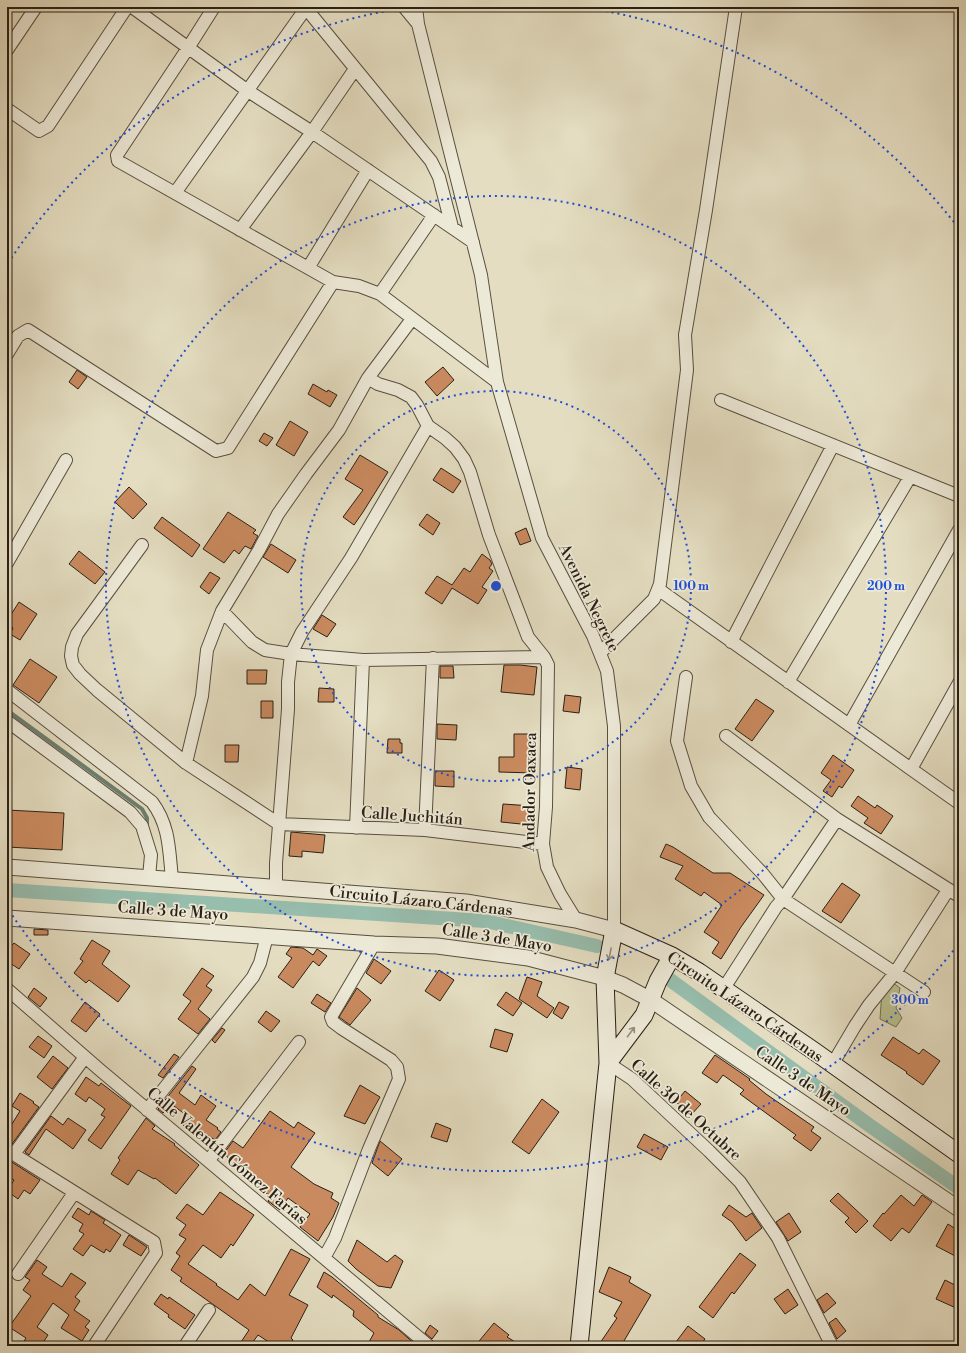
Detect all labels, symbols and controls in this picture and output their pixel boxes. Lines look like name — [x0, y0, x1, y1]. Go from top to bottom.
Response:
street label: Avenida Negrete — [554, 540, 624, 656]
centre of rings — [489, 579, 503, 593]
text: 100 m — [673, 579, 709, 594]
text: 200 m — [867, 579, 905, 594]
street label: Andador Oaxaca — [519, 731, 541, 853]
street label: Calle Juchitán — [360, 802, 464, 830]
street label: Circuito Lázaro Cárdenas — [328, 881, 514, 921]
street label: Calle 3 de Mayo — [117, 897, 229, 925]
street label: Calle 3 de Mayo — [441, 919, 553, 957]
one-way arrow — [605, 947, 613, 960]
street label: Circuito Lázaro Cárdenas — [663, 947, 827, 1067]
text: 300 m — [891, 993, 929, 1008]
one-way arrow — [627, 1026, 636, 1037]
street label: Calle 3 de Mayo — [751, 1042, 855, 1120]
street label: Calle 30 de Octubre — [626, 1055, 746, 1165]
street label: Calle Valentín Gómez Farías — [143, 1083, 311, 1229]

